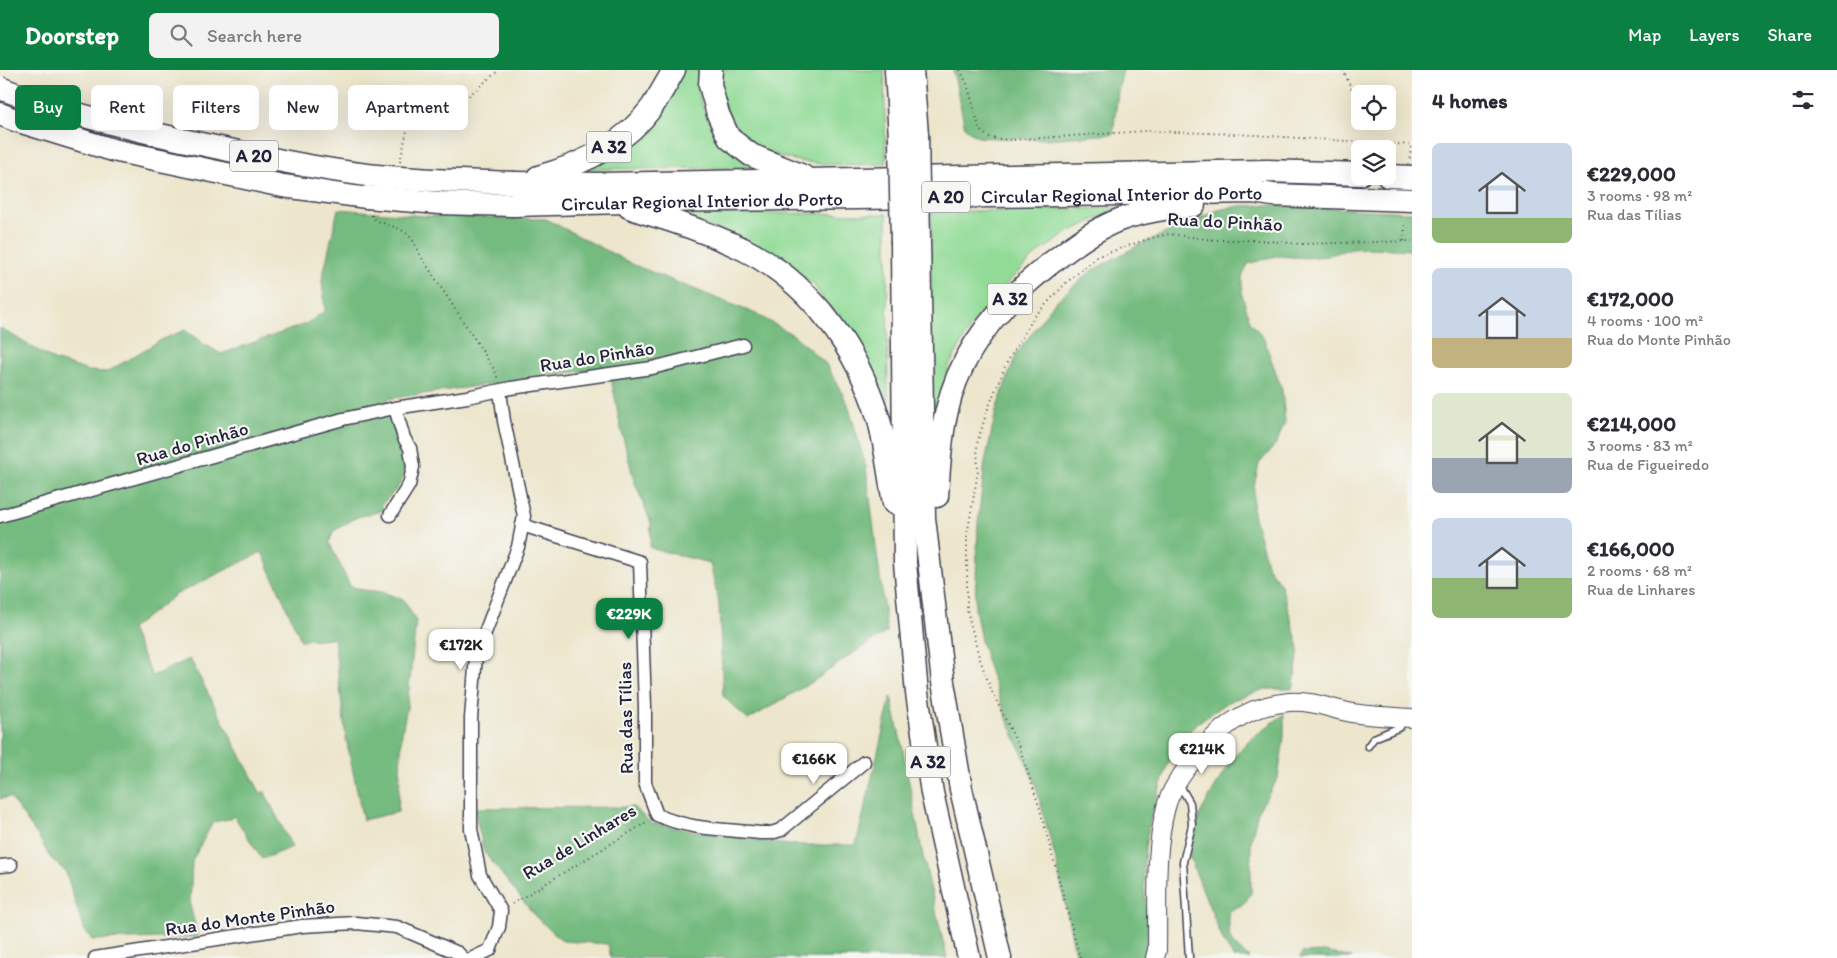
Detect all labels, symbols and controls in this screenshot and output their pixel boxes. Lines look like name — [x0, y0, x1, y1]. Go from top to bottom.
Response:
search box — [149, 13, 499, 58]
text: Doorstep — [25, 21, 119, 50]
icon: search — [167, 21, 195, 49]
text: Search here — [207, 24, 302, 47]
text: Map — [1628, 24, 1661, 46]
text: Layers — [1689, 24, 1739, 46]
text: Share — [1767, 24, 1812, 46]
chip: Buy — [15, 85, 81, 130]
chip: Rent — [91, 85, 163, 130]
chip: Filters — [173, 85, 259, 130]
chip: New — [269, 85, 338, 130]
chip: Apartment — [348, 85, 468, 130]
map controls — [1351, 85, 1396, 185]
button: locate — [1351, 85, 1396, 130]
icon: filters — [1789, 86, 1817, 114]
text: 4 homes — [1432, 88, 1508, 113]
road number: A 32 — [586, 132, 632, 162]
road number: A 20 — [230, 140, 278, 172]
button: layers — [1351, 140, 1396, 185]
text: €229,000 — [1587, 161, 1676, 186]
icon: home — [1472, 163, 1532, 223]
road number: A 20 — [922, 181, 970, 212]
street label: Circular Regional Interior do Porto — [981, 181, 1264, 208]
text: 3 rooms · 98 m² — [1587, 186, 1692, 205]
street label: Circular Regional Interior do Porto — [561, 187, 843, 216]
text: Rua das Tílias — [1587, 205, 1682, 224]
street label: Rua do Pinhão — [1167, 207, 1283, 236]
road number: A 32 — [988, 283, 1032, 314]
text: €172,000 — [1587, 286, 1674, 311]
icon: home — [1472, 288, 1532, 348]
text: 4 rooms · 100 m² — [1587, 311, 1703, 330]
text: Rua do Monte Pinhão — [1587, 330, 1731, 349]
street label: Rua do Pinhão — [538, 336, 656, 377]
text: €214,000 — [1587, 411, 1676, 436]
icon: home — [1472, 413, 1532, 473]
street label: Rua do Pinhão — [133, 417, 251, 470]
text: 3 rooms · 83 m² — [1587, 436, 1693, 455]
text: Rua de Figueiredo — [1587, 455, 1709, 474]
text: €166,000 — [1587, 536, 1675, 561]
icon: home — [1472, 538, 1532, 598]
text: 2 rooms · 68 m² — [1587, 561, 1692, 580]
text: Rua de Linhares — [1587, 580, 1695, 599]
pin: €229K — [594, 598, 664, 640]
text: €229K — [607, 604, 651, 623]
pin: €172K — [426, 628, 496, 671]
text: €172K — [439, 635, 483, 654]
street label: Rua das Tílias — [613, 662, 638, 774]
pin: €214K — [1167, 732, 1237, 775]
text: €214K — [1180, 739, 1224, 758]
pin: €166K — [779, 742, 849, 785]
road number: A 32 — [906, 746, 950, 778]
text: €166K — [792, 749, 836, 768]
street label: Rua de Linhares — [518, 798, 640, 884]
street label: Rua do Monte Pinhão — [164, 894, 336, 941]

